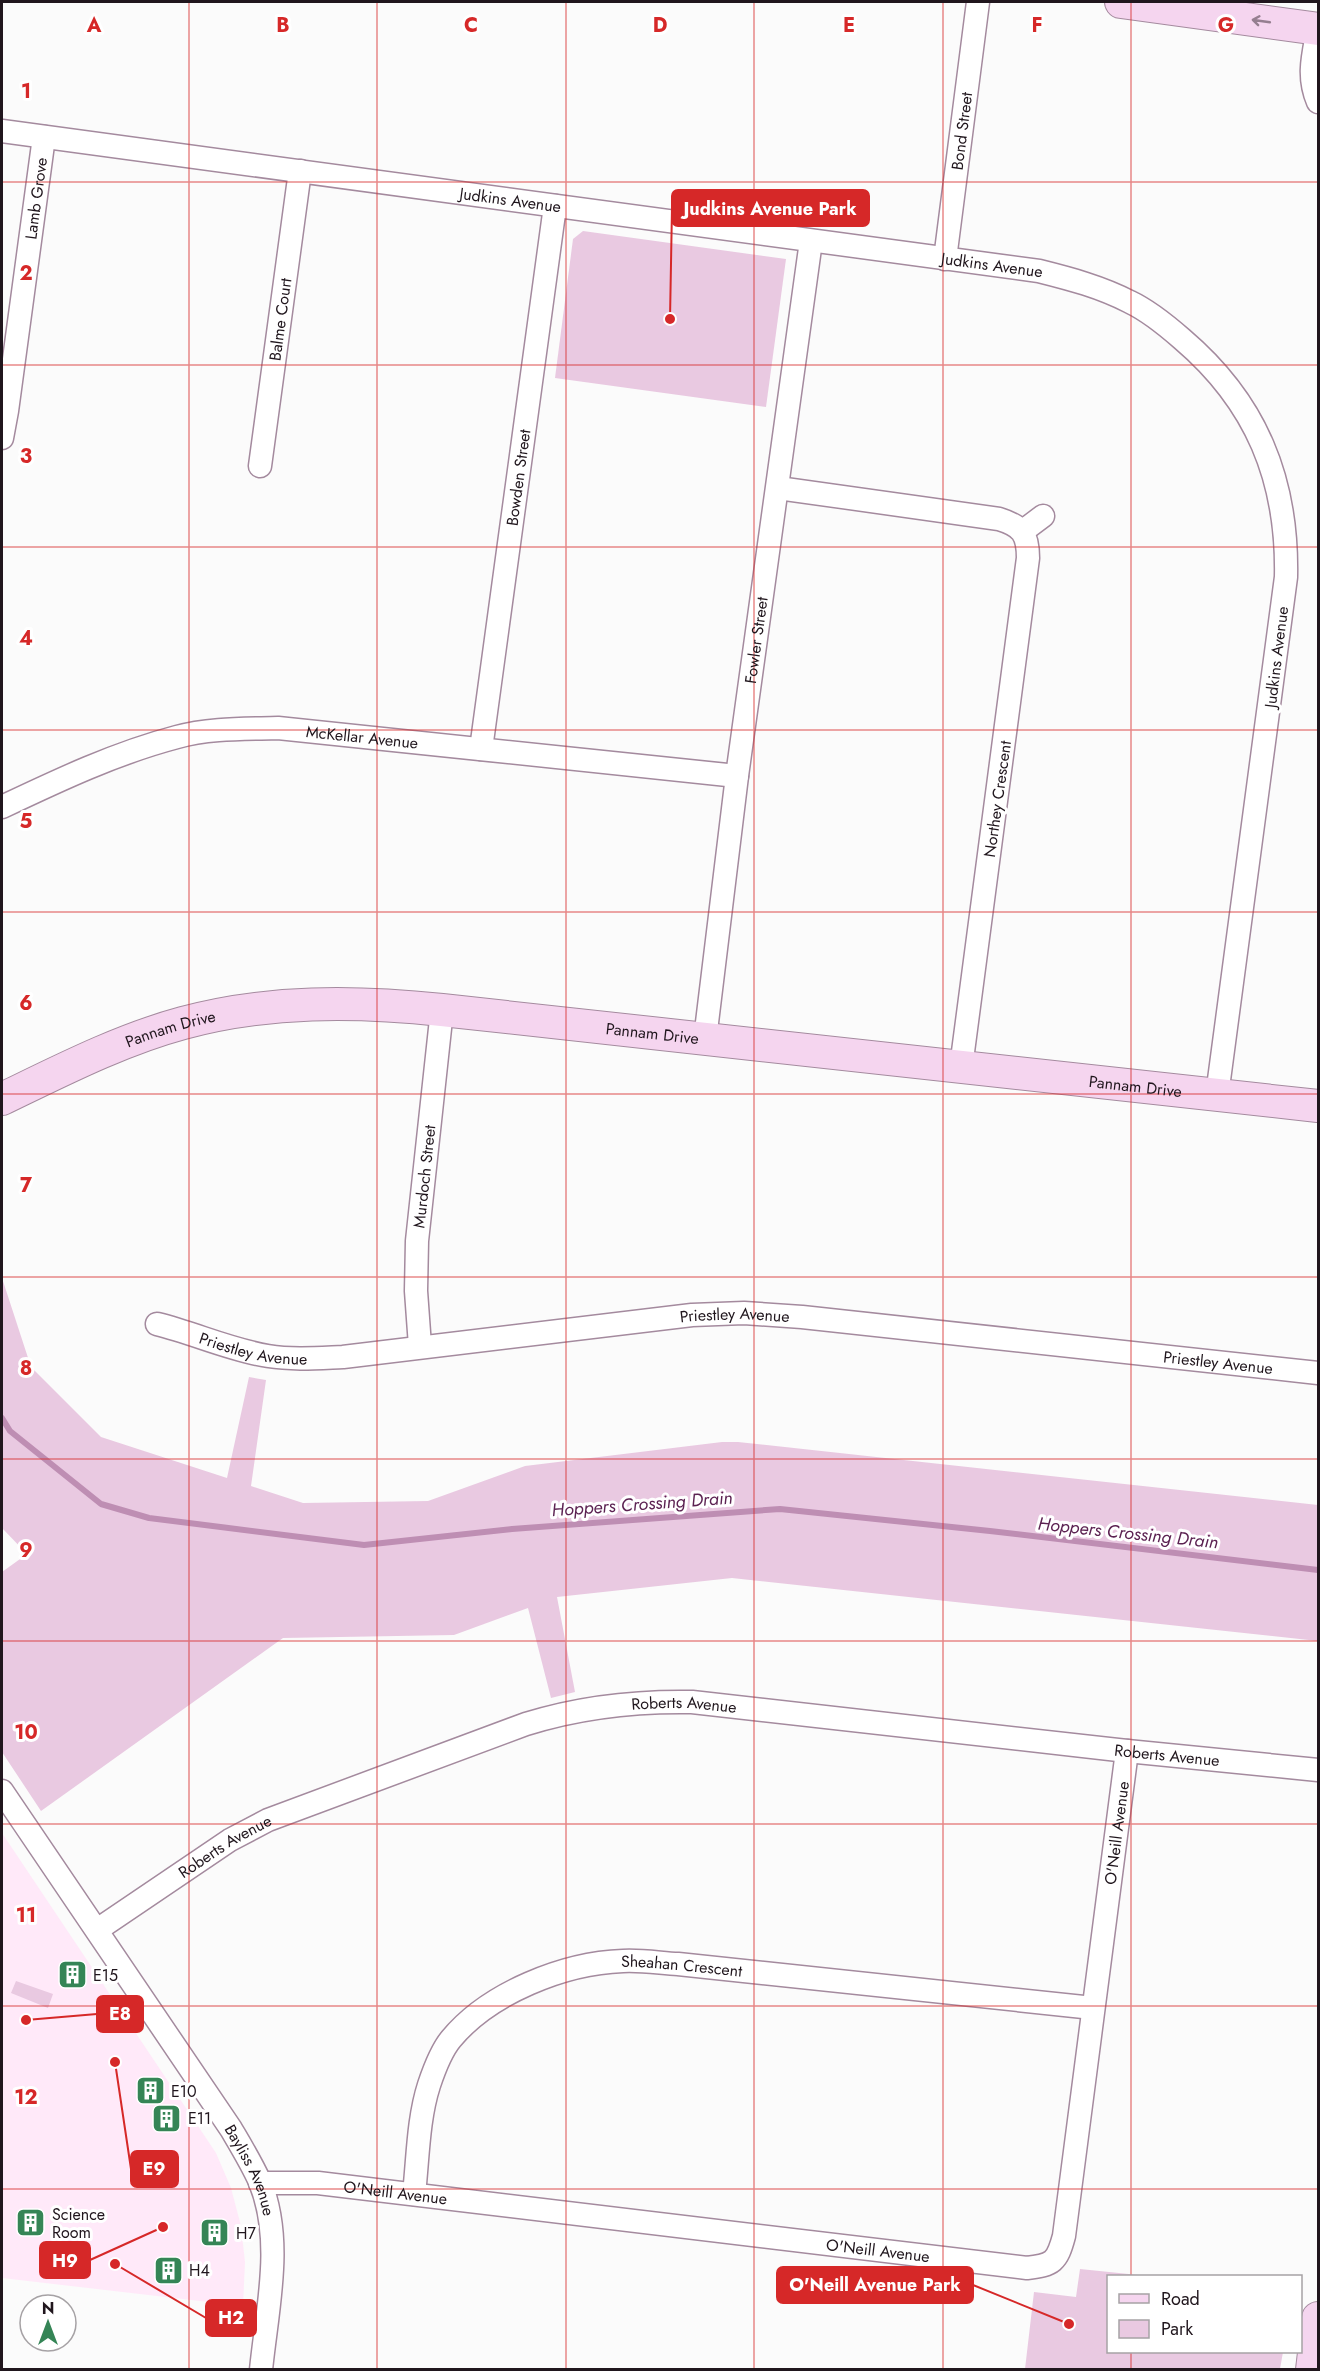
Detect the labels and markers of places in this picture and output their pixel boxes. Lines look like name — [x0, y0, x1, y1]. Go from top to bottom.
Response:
callout: Judkins Avenue Park — [672, 190, 869, 226]
building icon: E15 — [56, 1959, 88, 1991]
place label: E15 — [93, 1964, 118, 1987]
callout: E8 — [97, 1996, 143, 2032]
building icon: E10 — [134, 2075, 166, 2107]
place label: E10 — [171, 2080, 197, 2103]
building icon: E11 — [151, 2102, 183, 2134]
place label: E11 — [188, 2107, 211, 2130]
callout: E9 — [131, 2151, 178, 2187]
place label: Science Room — [52, 2203, 105, 2244]
building icon: Science Room — [15, 2207, 47, 2239]
building icon: H7 — [199, 2217, 231, 2249]
place label: H7 — [236, 2222, 256, 2245]
callout: H9 — [40, 2242, 90, 2278]
building icon: H4 — [152, 2254, 184, 2286]
place label: H4 — [189, 2259, 210, 2282]
callout: O'Neill Avenue Park — [777, 2267, 973, 2303]
callout: H2 — [206, 2300, 256, 2336]

